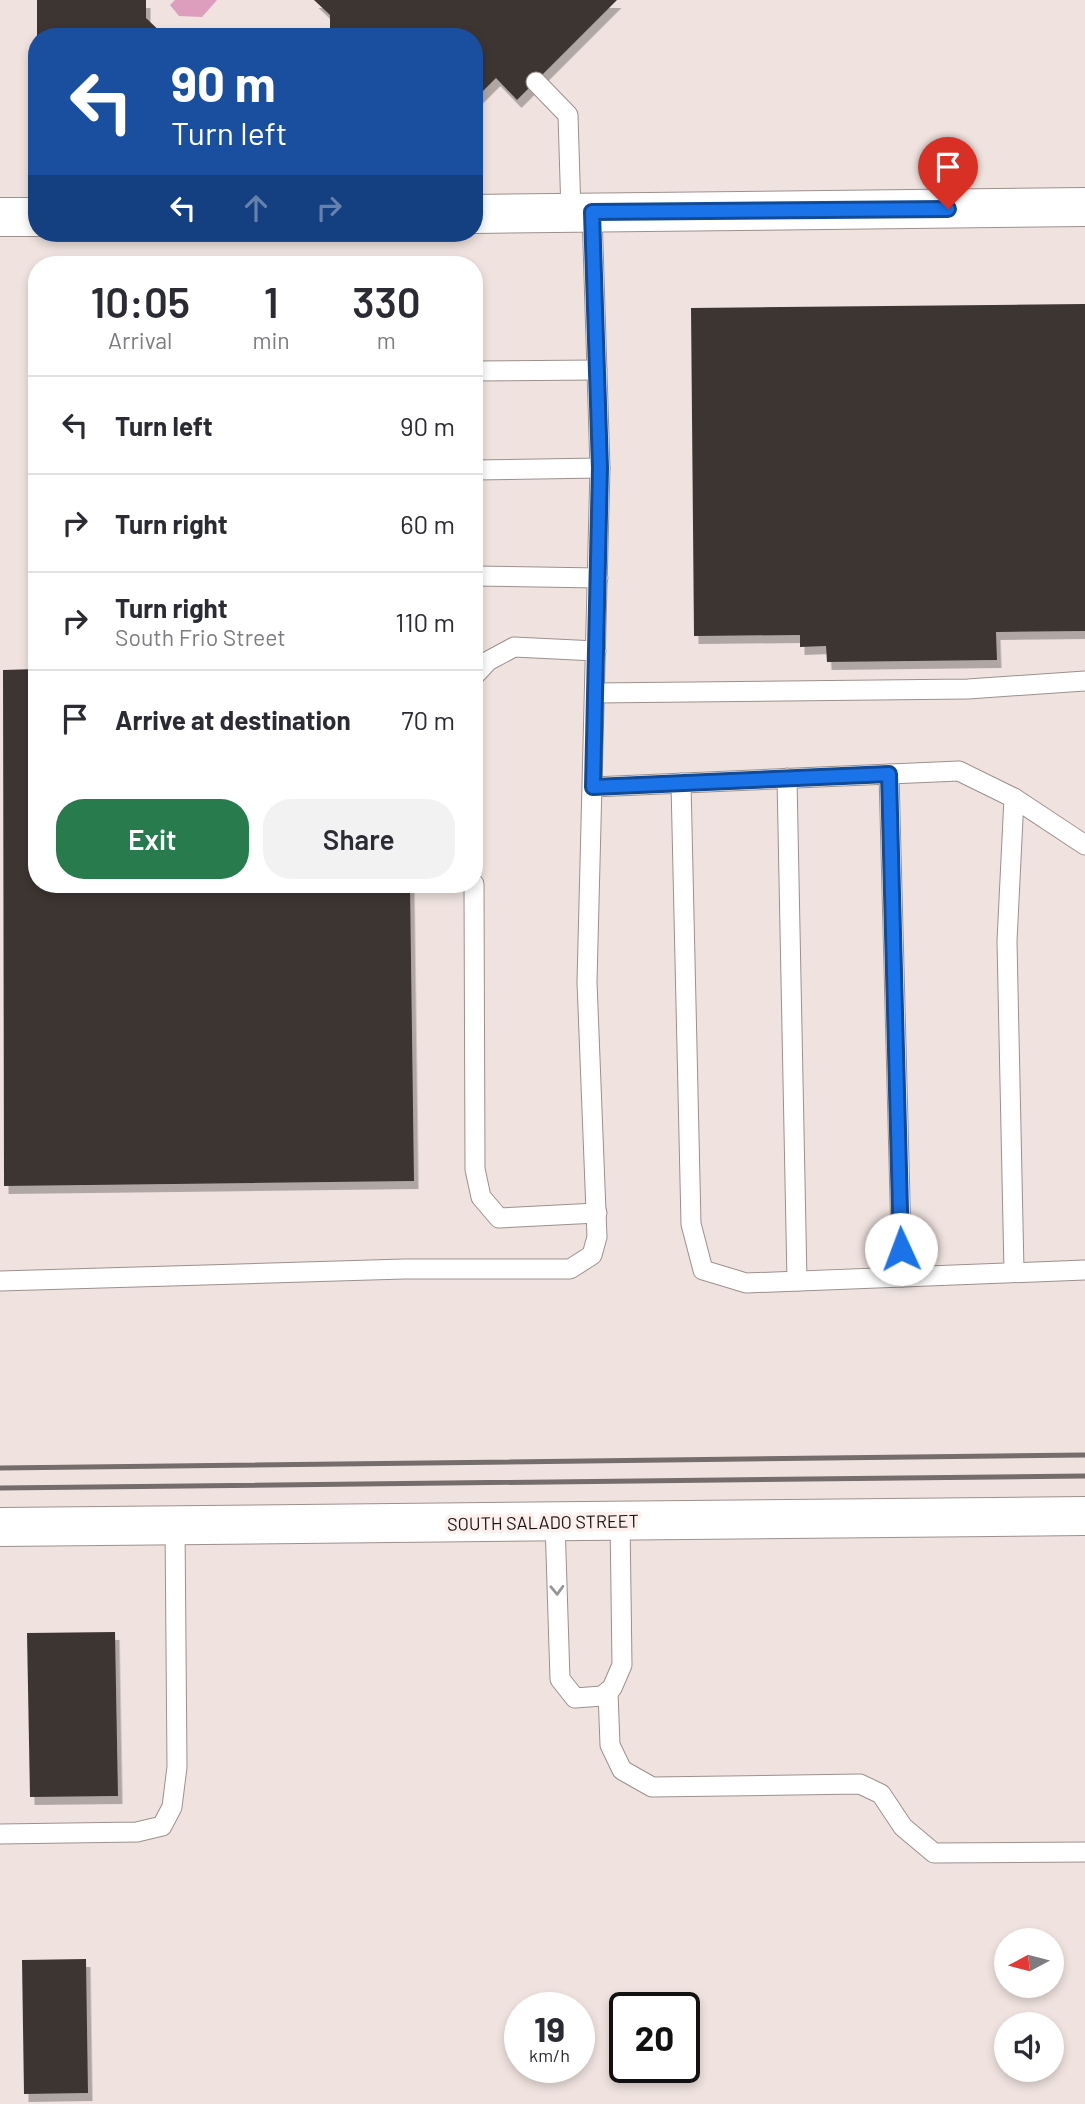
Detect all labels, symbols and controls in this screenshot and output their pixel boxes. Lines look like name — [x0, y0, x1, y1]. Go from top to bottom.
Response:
text: 90 m — [171, 53, 276, 112]
icon: left — [56, 56, 147, 147]
text: Turn left — [171, 113, 288, 151]
pin — [918, 137, 978, 209]
icon: arrive — [929, 148, 967, 186]
icon: left — [164, 189, 202, 227]
icon: ahead — [237, 189, 275, 227]
icon: right — [310, 189, 348, 227]
text: 10:05 — [90, 276, 190, 326]
text: 1 — [264, 276, 279, 326]
text: 330 — [352, 276, 421, 326]
text: Arrival — [108, 326, 172, 354]
text: min — [252, 326, 290, 354]
text: m — [377, 326, 396, 354]
icon: left — [56, 406, 94, 444]
text: Turn left — [115, 410, 213, 441]
text: 90 m — [400, 410, 455, 441]
icon: right — [56, 504, 94, 542]
text: Turn right — [115, 508, 228, 539]
text: 60 m — [400, 508, 455, 539]
text: Turn right — [115, 592, 228, 623]
icon: right — [56, 602, 94, 640]
text: 110 m — [395, 606, 455, 637]
text: South Frio Street — [115, 623, 286, 651]
icon: arrive — [56, 700, 94, 738]
text: Arrive at destination — [115, 704, 351, 735]
text: 70 m — [401, 704, 455, 735]
button: Exit — [56, 799, 249, 879]
button: Share — [263, 799, 455, 879]
position arrow — [864, 1212, 938, 1286]
street label: SOUTH SALADO STREET — [447, 1509, 639, 1535]
one-way arrow — [550, 1585, 565, 1596]
north arrow — [994, 1928, 1064, 1998]
map controls — [994, 1928, 1064, 2082]
speed limit sign: 20 — [609, 1992, 700, 2083]
text: 19 — [534, 2007, 565, 2049]
button: sound — [994, 2012, 1064, 2082]
text: km/h — [529, 2044, 570, 2066]

